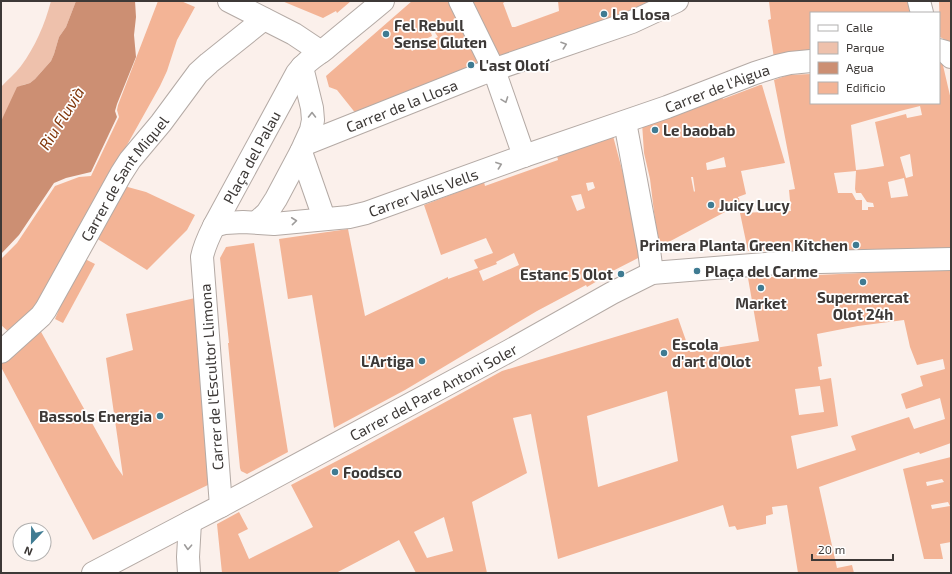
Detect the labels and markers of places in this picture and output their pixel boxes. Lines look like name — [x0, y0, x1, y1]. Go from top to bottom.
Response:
place label: La Llosa — [612, 5, 670, 23]
marker: La Llosa — [599, 9, 609, 19]
place label: Fel Rebull Sense Gluten — [394, 16, 487, 51]
marker: Fel Rebull Sense Gluten — [381, 29, 391, 39]
place label: L'ast Olotí — [479, 56, 550, 74]
marker: L'ast Olotí — [466, 60, 476, 70]
place label: Le baobab — [663, 121, 735, 139]
marker: Le baobab — [650, 125, 660, 135]
place label: Juicy Lucy — [719, 196, 790, 215]
marker: Juicy Lucy — [706, 200, 716, 210]
place label: Primera Planta Green Kitchen — [640, 236, 848, 254]
marker: Primera Planta Green Kitchen — [851, 240, 861, 250]
place label: Plaça del Carme — [705, 262, 818, 282]
place label: Estanc 5 Olot — [520, 265, 613, 283]
marker: Plaça del Carme — [692, 266, 702, 276]
marker: Estanc 5 Olot — [616, 269, 626, 279]
marker: Supermercat Olot 24h — [858, 277, 868, 287]
marker: Market — [756, 283, 766, 293]
place label: Supermercat Olot 24h — [817, 288, 909, 323]
place label: Market — [735, 294, 787, 312]
place label: Escola d'art d'Olot — [672, 335, 751, 370]
marker: Escola d'art d'Olot — [659, 348, 669, 358]
place label: L'Artiga — [361, 352, 414, 370]
marker: L'Artiga — [417, 356, 427, 366]
place label: Bassols Energia — [39, 407, 152, 425]
marker: Bassols Energia — [155, 411, 165, 421]
place label: Foodsco — [343, 463, 402, 481]
marker: Foodsco — [330, 467, 340, 477]

